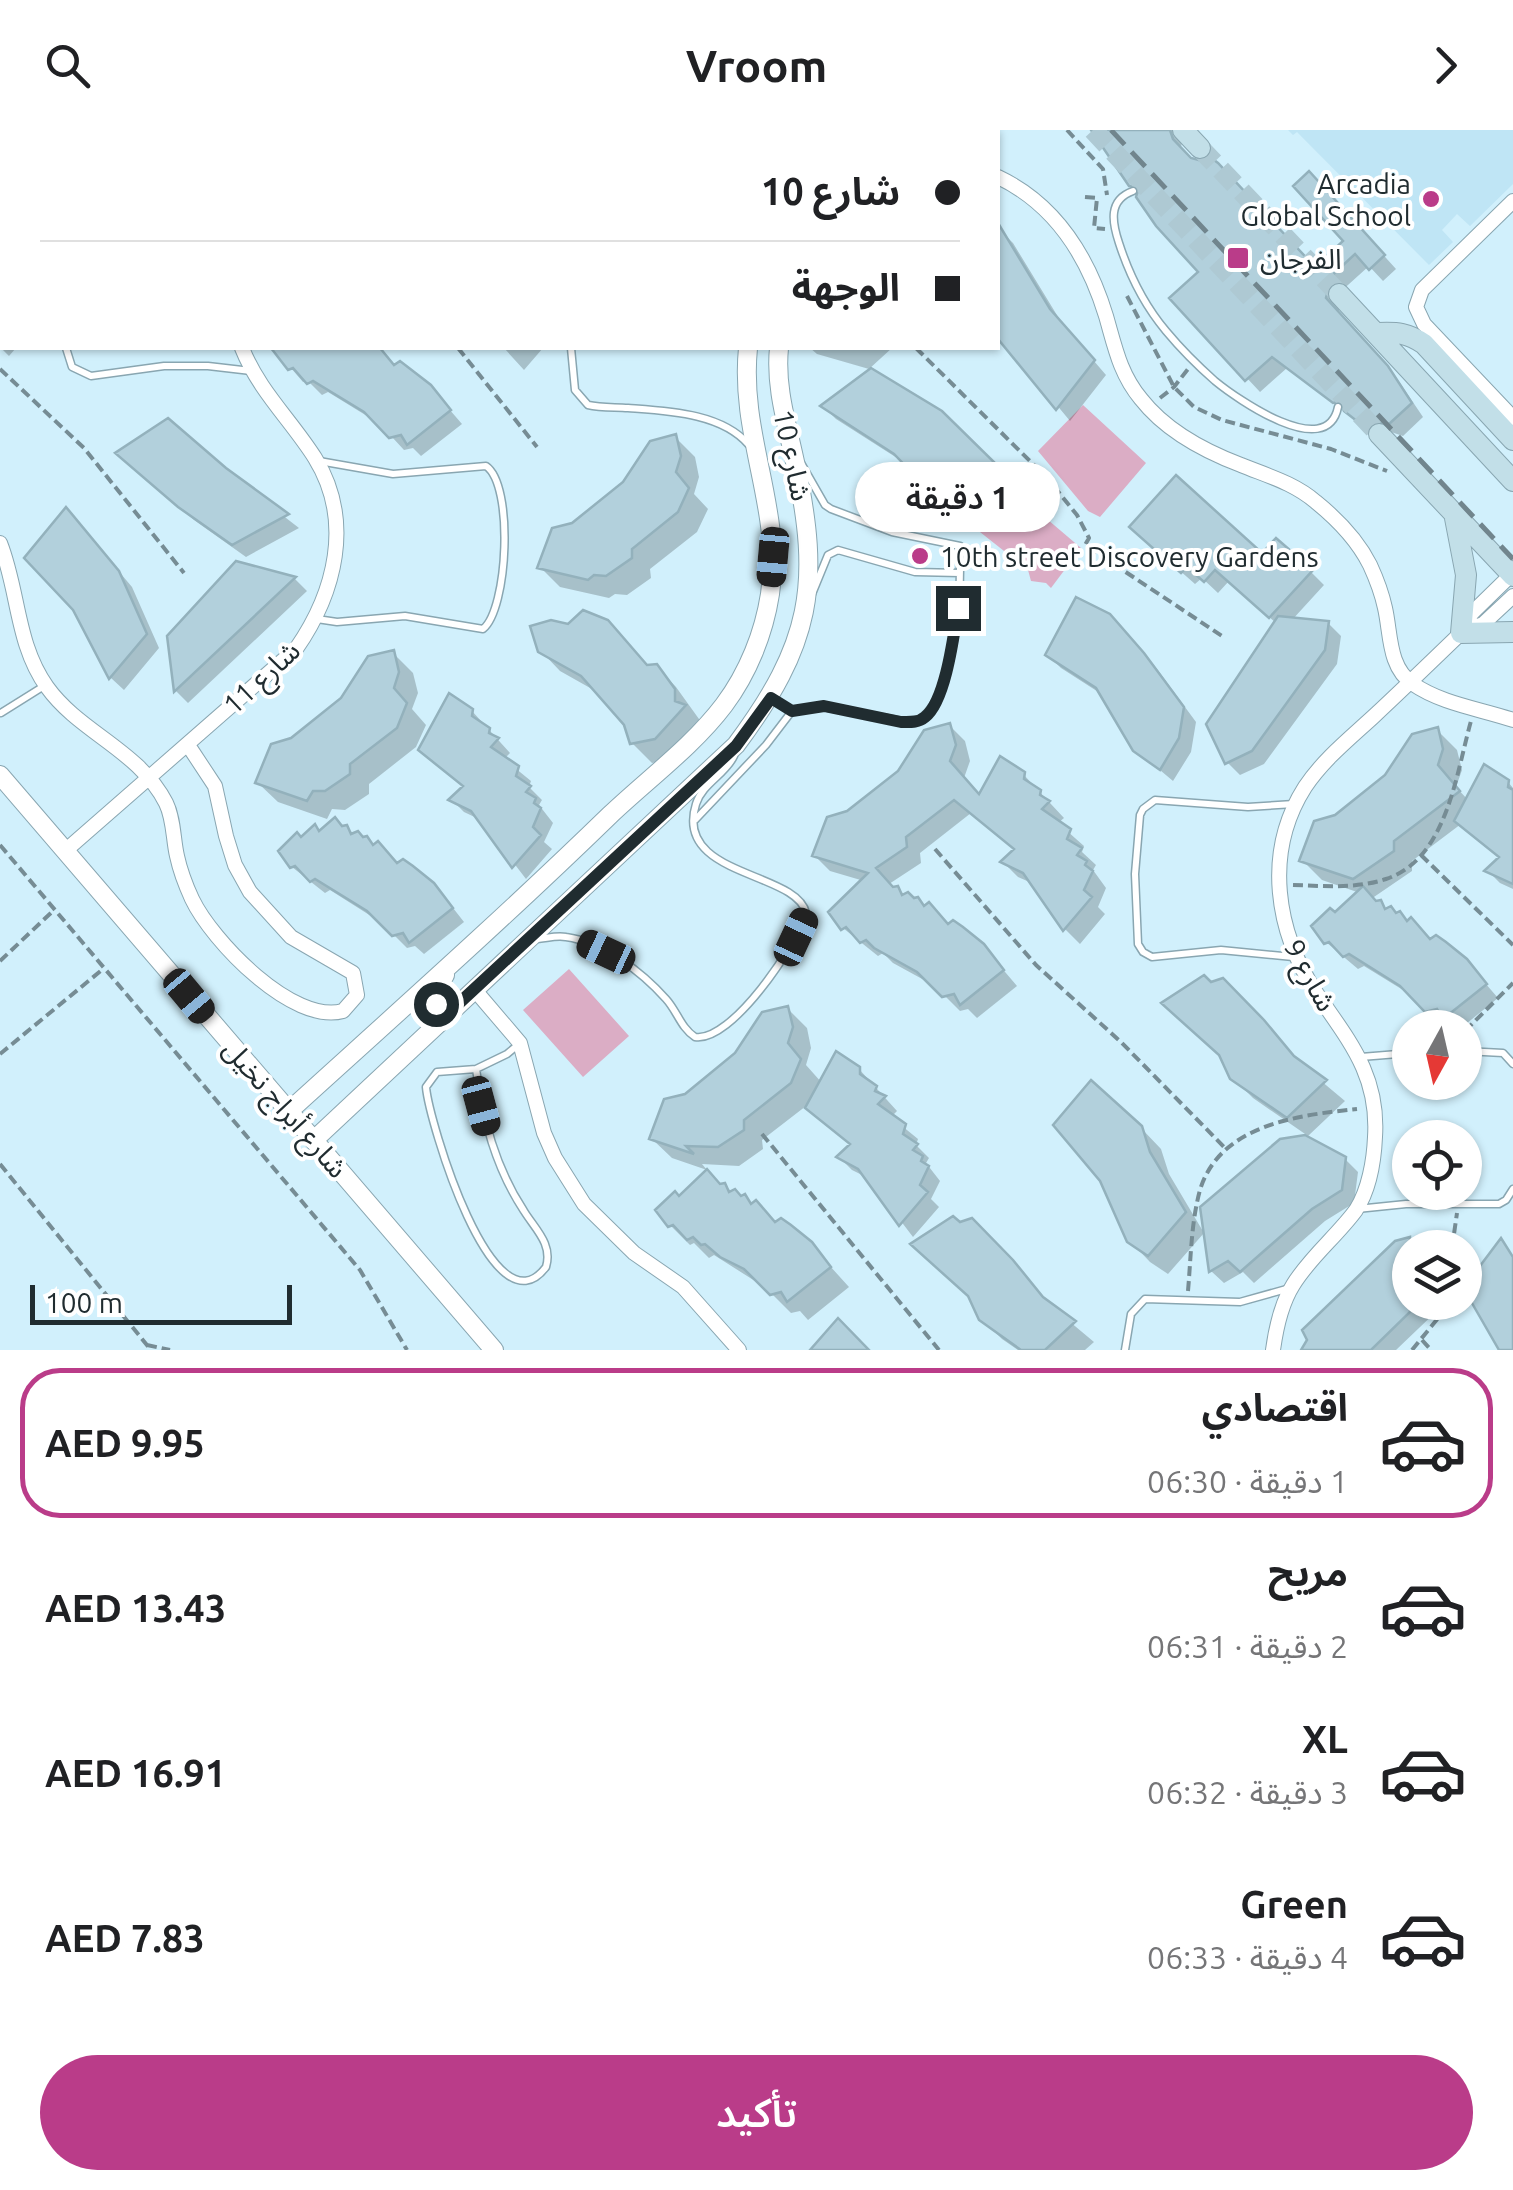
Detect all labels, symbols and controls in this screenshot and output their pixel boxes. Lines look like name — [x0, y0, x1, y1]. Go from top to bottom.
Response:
icon: search — [40, 38, 95, 93]
icon: forward — [1418, 38, 1473, 93]
text: Vroom — [686, 40, 827, 91]
place label: Arcadia Global School — [1240, 168, 1411, 231]
text: شارع 10 — [761, 170, 900, 212]
marker: Arcadia Global School — [1420, 188, 1442, 210]
place label: الفرجان — [1260, 243, 1342, 276]
marker: الفرجان — [1225, 245, 1251, 271]
text: الوجهة — [792, 266, 900, 308]
street label: شارع 10 — [762, 406, 818, 505]
callout: 1 دقيقة — [856, 463, 1060, 533]
text: 1 دقيقة — [906, 479, 1009, 515]
car — [755, 526, 791, 588]
place label: 10th street Discovery Gardens — [940, 541, 1319, 572]
marker: 10th street Discovery Gardens — [909, 545, 931, 567]
route end — [936, 586, 981, 631]
street label: شارع 11 — [217, 634, 310, 724]
car — [770, 903, 822, 971]
car — [572, 926, 640, 978]
street label: شارع 9 — [1274, 934, 1343, 1019]
car — [158, 963, 220, 1029]
route start — [414, 982, 459, 1027]
north arrow — [1392, 1010, 1482, 1100]
map controls — [1392, 1010, 1482, 1320]
street label: شارع أبراج نخيل — [213, 1032, 356, 1187]
car — [459, 1073, 503, 1139]
button: locate — [1392, 1120, 1482, 1210]
button: layers — [1392, 1230, 1482, 1320]
scale bar — [30, 1280, 292, 1324]
text: 100 m — [45, 1287, 123, 1318]
text: اقتصادي — [1202, 1386, 1348, 1428]
icon: car — [1378, 1398, 1468, 1488]
text: AED 9.95 — [45, 1422, 205, 1464]
text: 1 دقيقة · 06:30 — [1147, 1463, 1348, 1499]
text: مريح — [1268, 1551, 1348, 1593]
icon: car — [1378, 1563, 1468, 1653]
text: AED 13.43 — [45, 1587, 226, 1629]
text: 2 دقيقة · 06:31 — [1147, 1628, 1348, 1664]
text: XL — [1302, 1718, 1348, 1760]
icon: car — [1378, 1728, 1468, 1818]
text: AED 16.91 — [45, 1752, 226, 1794]
text: 3 دقيقة · 06:32 — [1147, 1774, 1348, 1810]
text: Green — [1240, 1883, 1348, 1925]
icon: car — [1378, 1893, 1468, 1983]
text: AED 7.83 — [45, 1917, 205, 1959]
text: 4 دقيقة · 06:33 — [1147, 1939, 1348, 1975]
button: تأكيد — [40, 2055, 1473, 2170]

